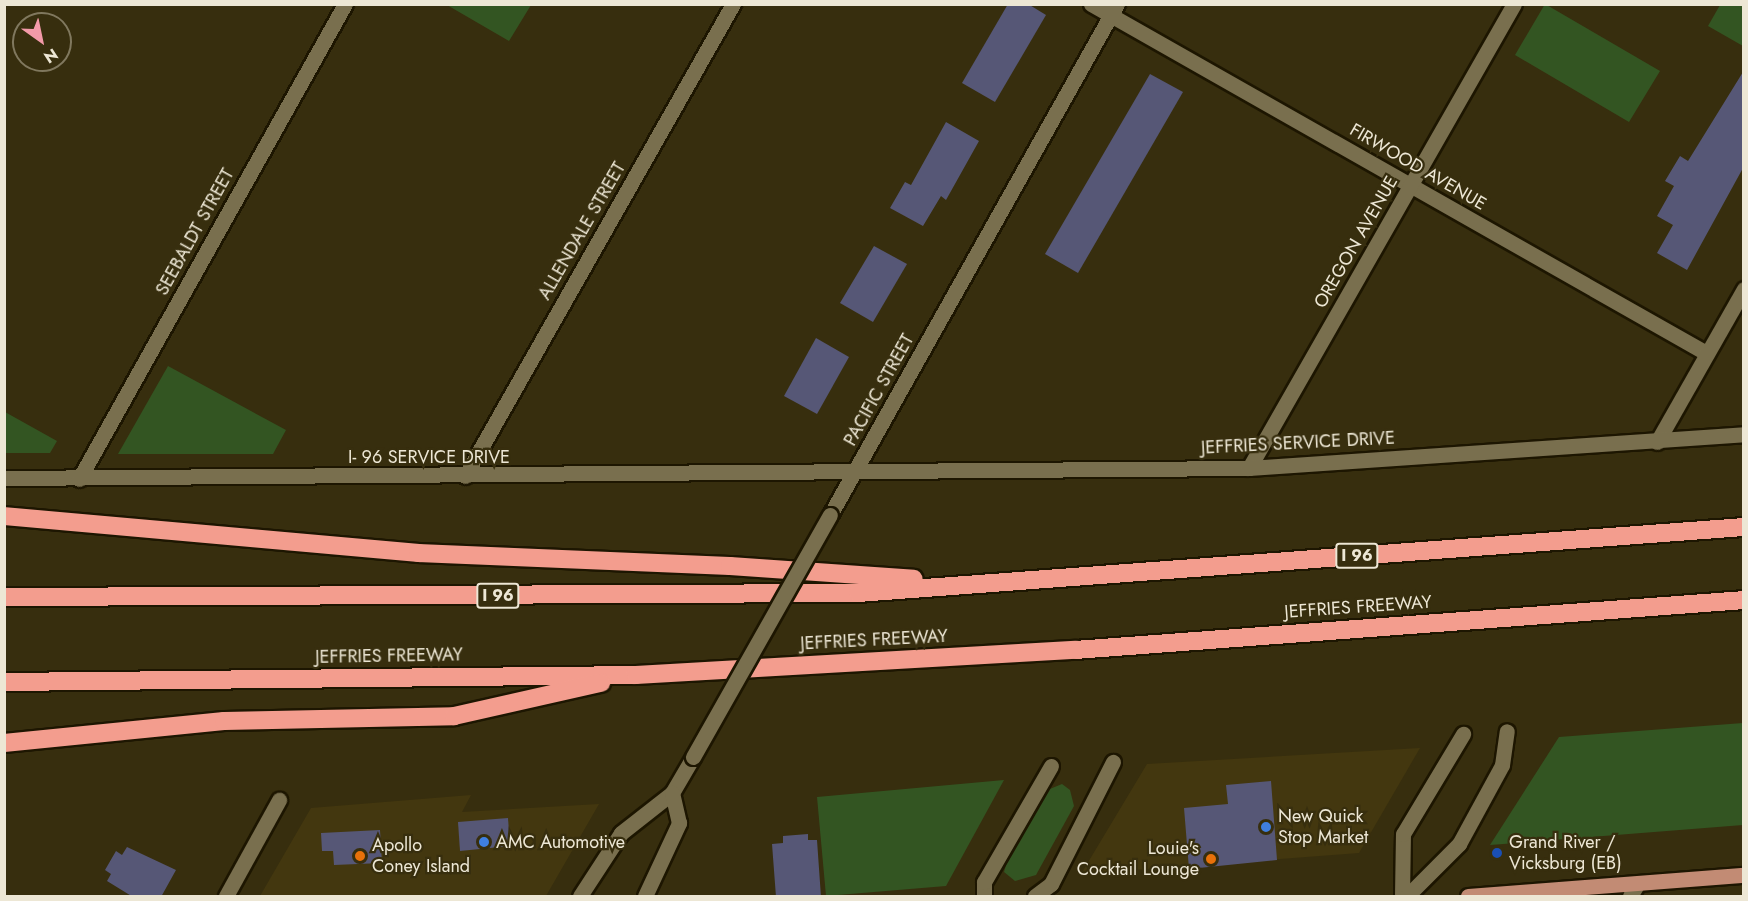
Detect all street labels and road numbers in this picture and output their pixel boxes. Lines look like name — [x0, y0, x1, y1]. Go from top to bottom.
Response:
street label: FIRWOOD AVENUE — [1346, 119, 1490, 215]
street label: ALLENDALE STREET — [534, 158, 630, 304]
street label: SEEBALDT STREET — [151, 165, 239, 299]
street label: OREGON AVENUE — [1309, 172, 1403, 312]
street label: PACIFIC STREET — [839, 330, 919, 450]
street label: JEFFRIES SERVICE DRIVE — [1200, 427, 1396, 459]
street label: I- 96 SERVICE DRIVE — [348, 446, 510, 468]
road number: I 96 — [1334, 543, 1380, 569]
road number: I 96 — [476, 583, 520, 609]
street label: JEFFRIES FREEWAY — [1284, 591, 1432, 623]
street label: JEFFRIES FREEWAY — [800, 625, 948, 655]
street label: JEFFRIES FREEWAY — [315, 644, 463, 668]

